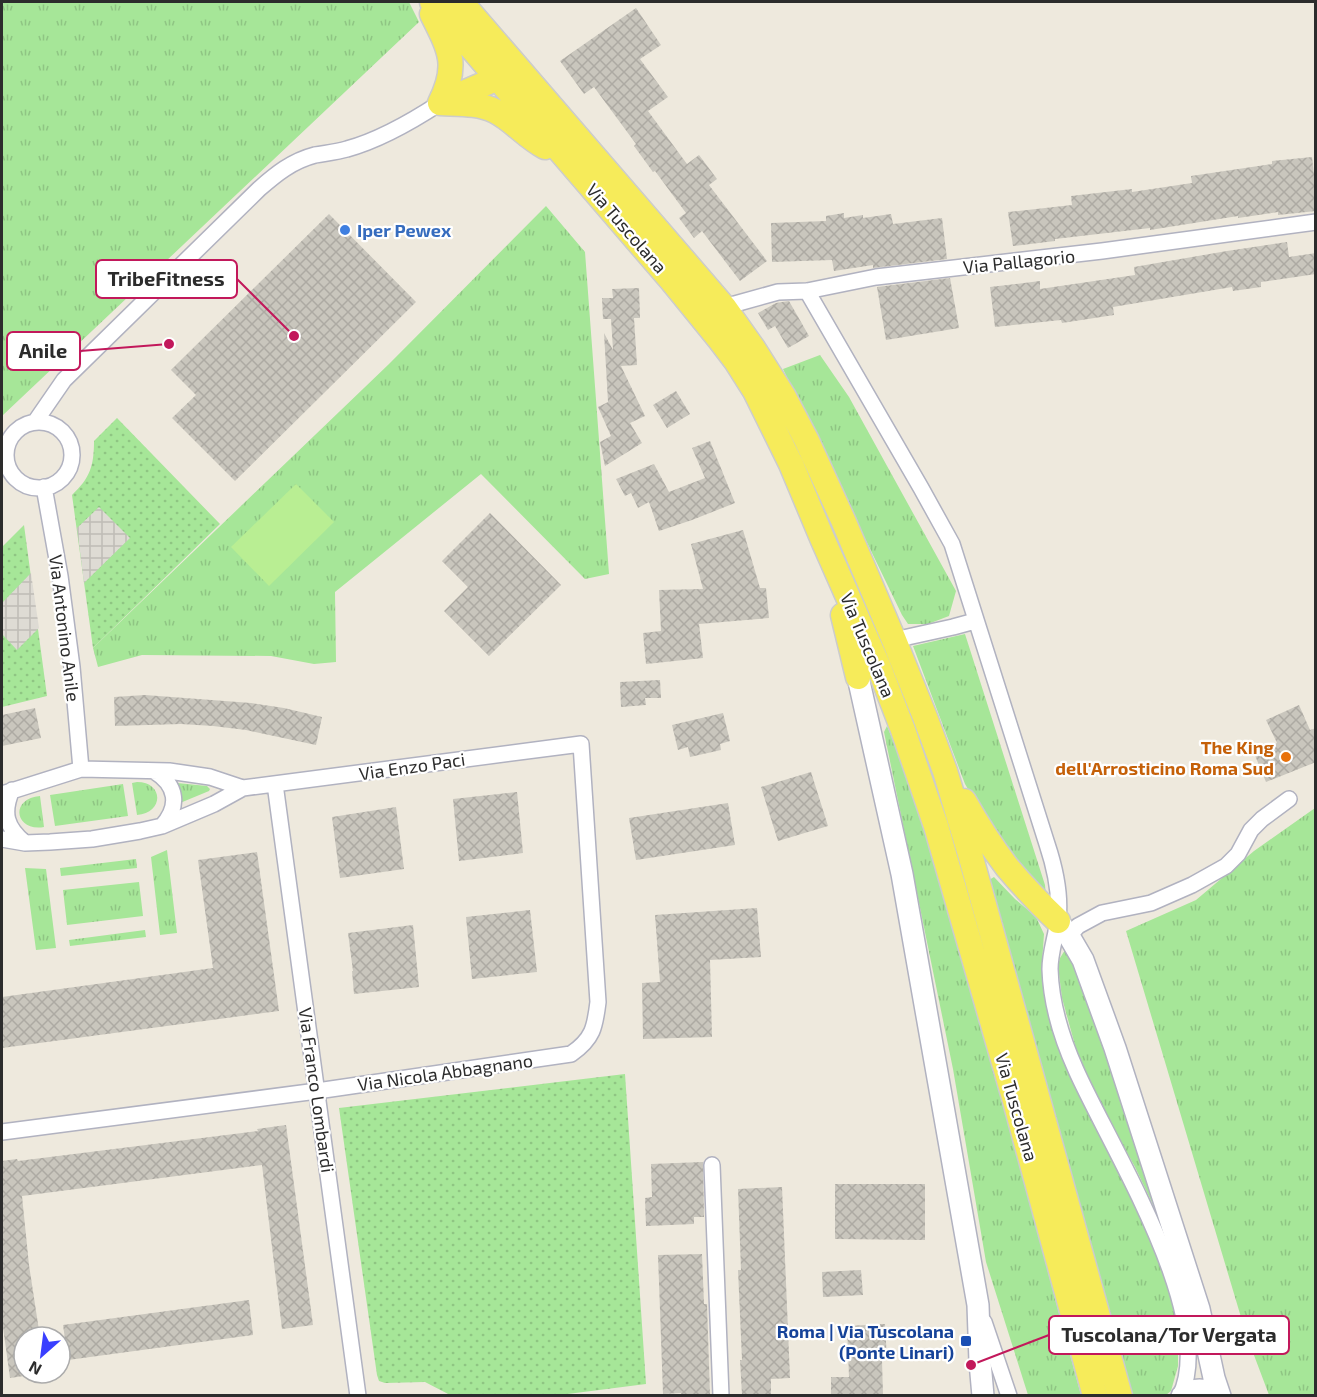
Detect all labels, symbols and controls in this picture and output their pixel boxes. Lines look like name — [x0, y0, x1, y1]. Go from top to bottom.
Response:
street label: Via Tuscolana — [582, 179, 672, 277]
place label: Iper Pewex — [357, 219, 452, 241]
marker: Iper Pewex — [338, 223, 352, 237]
street label: Via Pallagorio — [962, 244, 1076, 278]
callout: TribeFitness — [96, 260, 237, 298]
text: TribeFitness — [107, 266, 225, 290]
callout: Anile — [7, 332, 80, 370]
text: Anile — [19, 338, 67, 362]
street label: Via Antonino Anile — [45, 553, 85, 703]
street label: Via Tuscolana — [836, 589, 900, 701]
place label: The King dell'Arrosticino Roma Sud — [1055, 736, 1275, 779]
street label: Via Enzo Paci — [358, 748, 466, 784]
marker: The King dell'Arrosticino Roma Sud — [1279, 750, 1293, 764]
street label: Via Franco Lombardi — [295, 1006, 339, 1174]
street label: Via Nicola Abbagnano — [356, 1049, 534, 1095]
street label: Via Tuscolana — [991, 1050, 1043, 1164]
callout: Tuscolana/Tor Vergata — [1049, 1316, 1289, 1354]
place label: Roma | Via Tuscolana (Ponte Linari) — [777, 1320, 954, 1363]
text: Tuscolana/Tor Vergata — [1061, 1322, 1277, 1346]
north arrow — [12, 1325, 72, 1385]
marker: Roma | Via Tuscolana (Ponte Linari) — [959, 1334, 973, 1348]
text: N — [25, 1358, 44, 1380]

